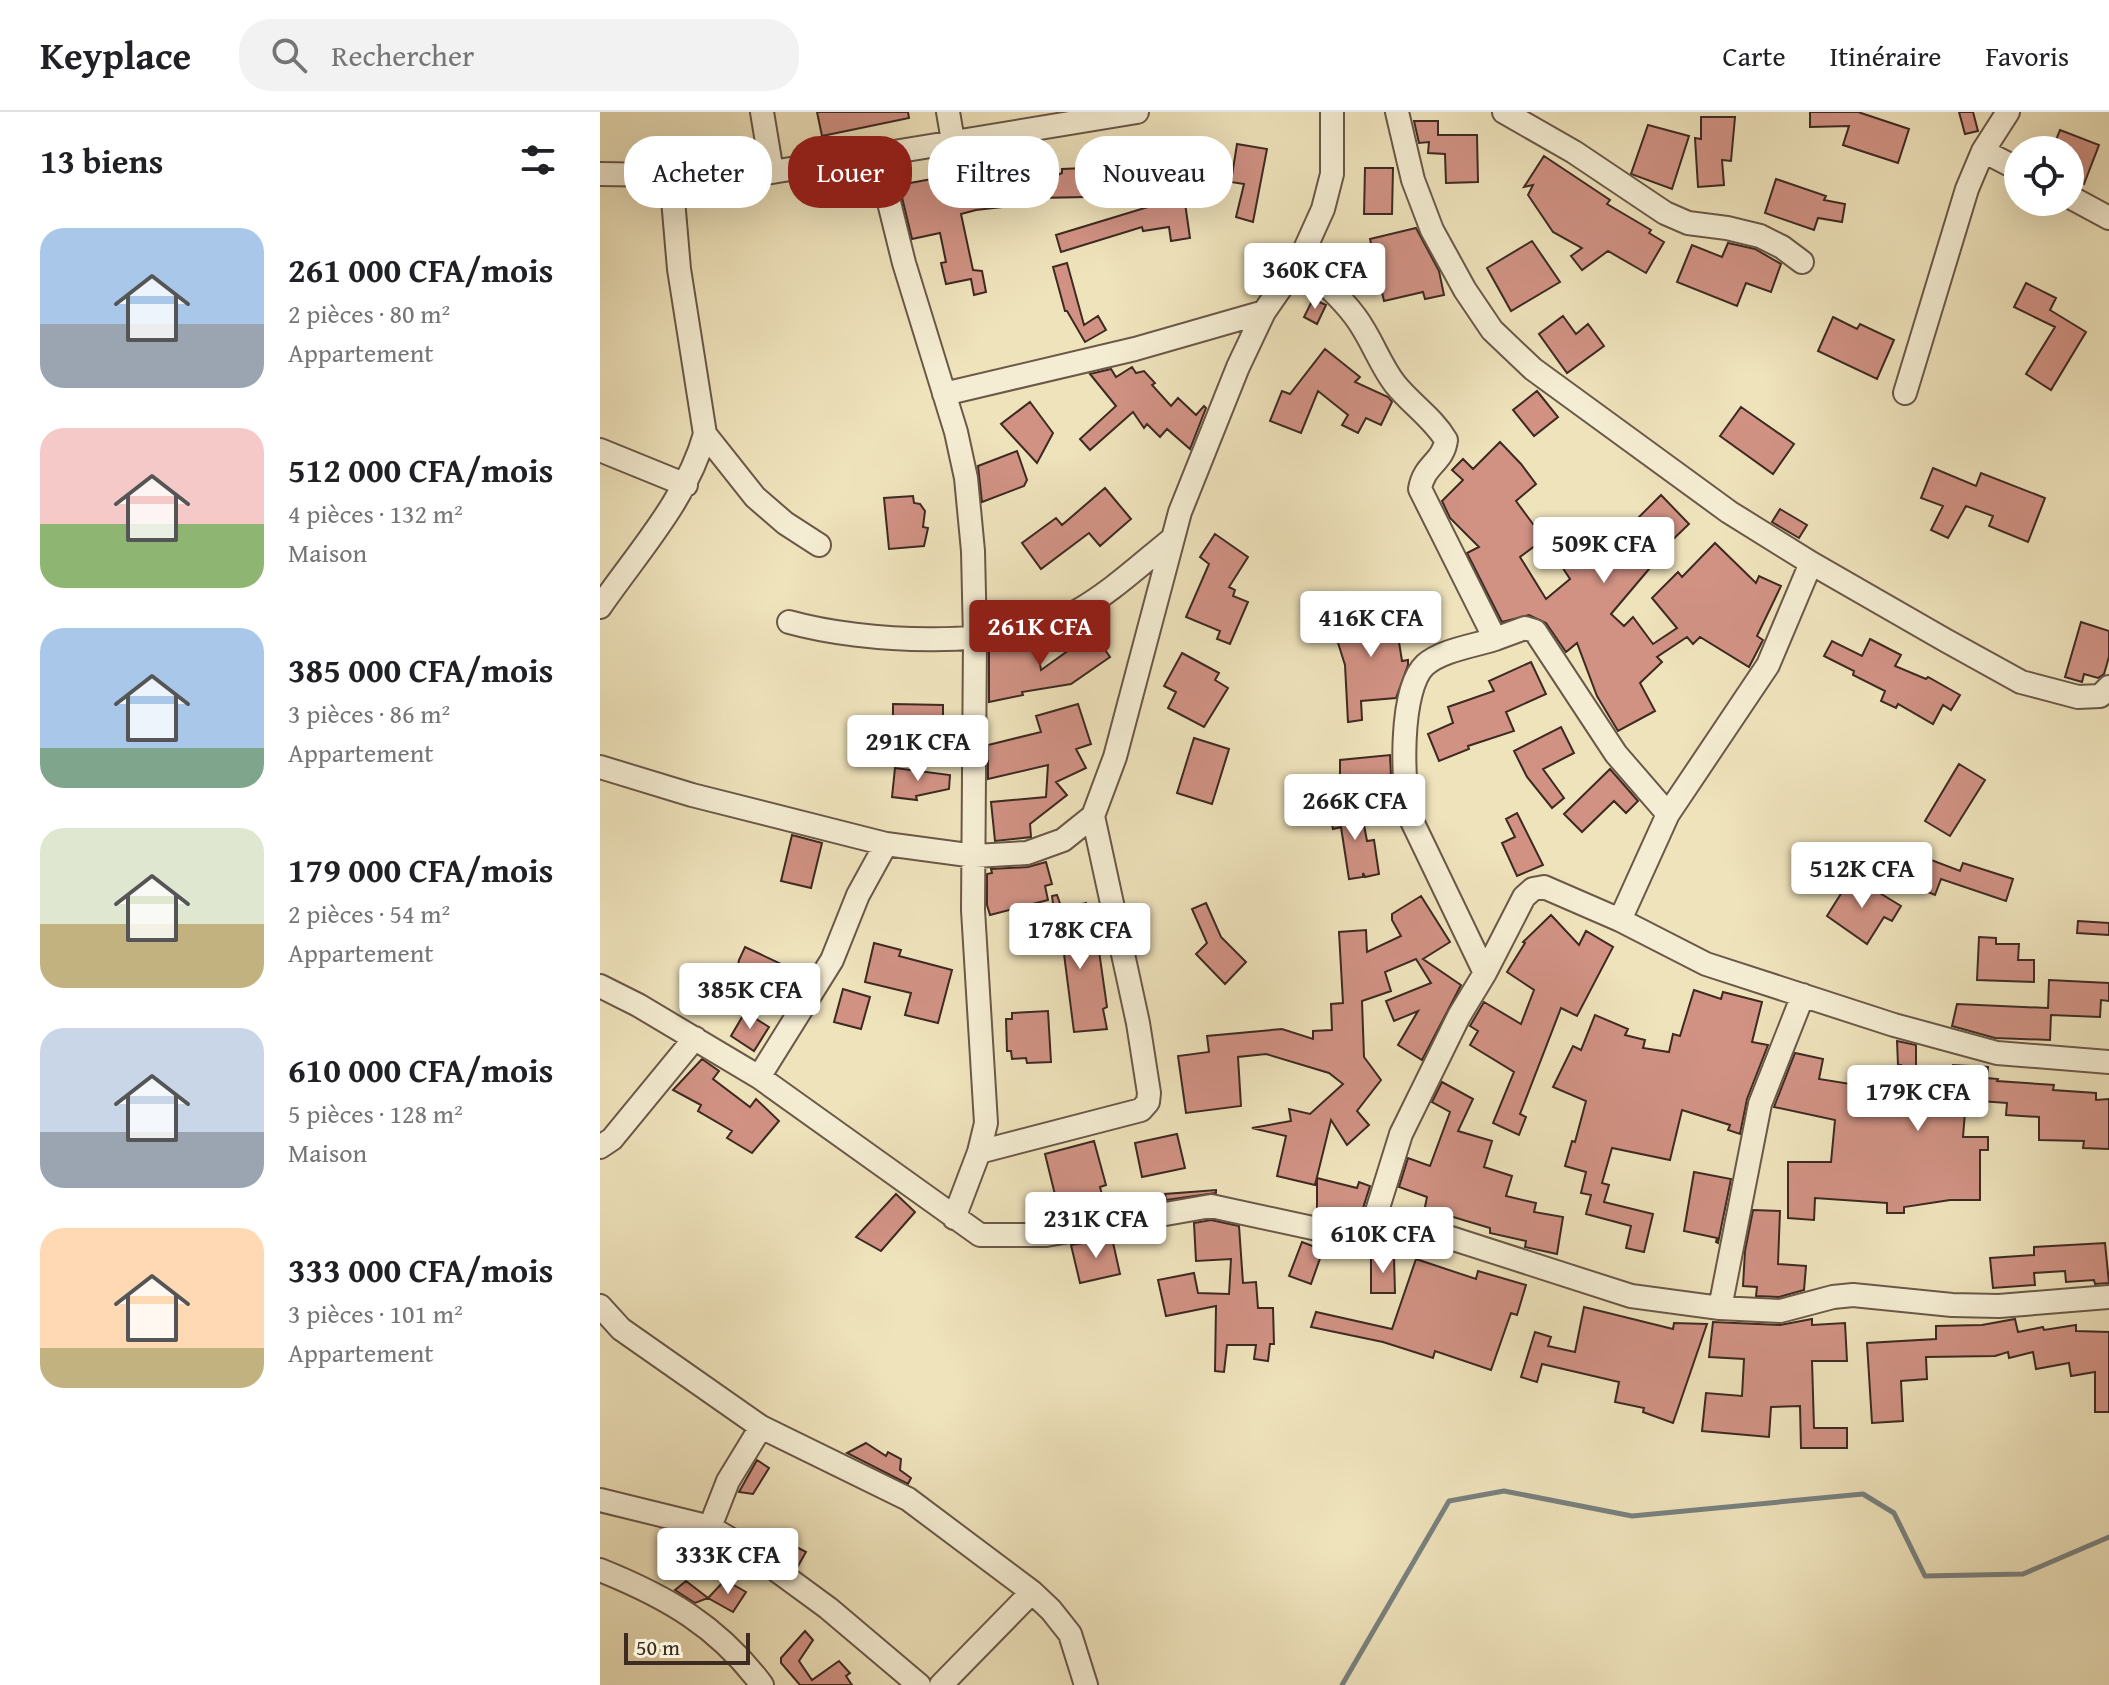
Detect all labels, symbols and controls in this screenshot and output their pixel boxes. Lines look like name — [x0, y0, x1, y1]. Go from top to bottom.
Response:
search box — [239, 19, 799, 91]
text: Keyplace — [40, 27, 191, 83]
icon: search — [267, 33, 311, 77]
text: Rechercher — [331, 33, 474, 77]
text: Carte — [1723, 35, 1786, 76]
text: Itinéraire — [1830, 35, 1941, 76]
text: Favoris — [1985, 35, 2069, 76]
text: 13 biens — [40, 136, 163, 185]
chip: Acheter — [624, 136, 772, 208]
chip: Louer — [788, 136, 912, 208]
chip: Filtres — [928, 136, 1059, 208]
chip: Nouveau — [1075, 136, 1233, 208]
map controls — [2004, 136, 2084, 216]
button: locate — [2004, 136, 2084, 216]
icon: filters — [516, 138, 560, 182]
pin: 360K CFA — [1232, 243, 1398, 311]
text: 261 000 CFA/mois — [288, 245, 553, 294]
text: 360K CFA — [1262, 249, 1368, 288]
icon: home — [104, 260, 200, 356]
text: 2 pièces · 80 m² — [288, 294, 450, 333]
text: Appartement — [288, 333, 433, 372]
text: 512 000 CFA/mois — [288, 445, 553, 494]
icon: home — [104, 460, 200, 556]
text: 4 pièces · 132 m² — [288, 494, 463, 533]
pin: 509K CFA — [1521, 517, 1687, 585]
text: 509K CFA — [1551, 523, 1657, 562]
text: Maison — [288, 533, 367, 572]
pin: 416K CFA — [1288, 591, 1454, 659]
text: 416K CFA — [1318, 597, 1424, 636]
pin: 261K CFA — [957, 600, 1123, 668]
text: 261K CFA — [987, 606, 1093, 645]
text: 385 000 CFA/mois — [288, 645, 553, 694]
icon: home — [104, 660, 200, 756]
text: 3 pièces · 86 m² — [288, 694, 450, 733]
pin: 291K CFA — [835, 715, 1001, 783]
text: 291K CFA — [865, 721, 971, 760]
text: Appartement — [288, 733, 433, 772]
pin: 266K CFA — [1272, 774, 1438, 842]
text: 266K CFA — [1302, 780, 1408, 819]
pin: 512K CFA — [1779, 842, 1945, 910]
text: 179 000 CFA/mois — [288, 845, 553, 894]
text: 512K CFA — [1809, 848, 1915, 887]
icon: home — [104, 860, 200, 956]
text: 2 pièces · 54 m² — [288, 894, 450, 933]
pin: 178K CFA — [997, 903, 1163, 971]
text: 178K CFA — [1027, 909, 1133, 948]
text: Appartement — [288, 933, 433, 972]
pin: 385K CFA — [667, 963, 833, 1031]
text: 385K CFA — [697, 969, 803, 1008]
text: 610 000 CFA/mois — [288, 1045, 553, 1094]
icon: home — [104, 1060, 200, 1156]
pin: 179K CFA — [1835, 1065, 2001, 1133]
text: 179K CFA — [1865, 1071, 1971, 1110]
text: 5 pièces · 128 m² — [288, 1094, 463, 1133]
text: Maison — [288, 1133, 367, 1172]
pin: 231K CFA — [1013, 1192, 1179, 1260]
text: 231K CFA — [1043, 1198, 1149, 1237]
pin: 610K CFA — [1300, 1207, 1466, 1275]
text: 610K CFA — [1330, 1213, 1436, 1252]
text: 333 000 CFA/mois — [288, 1245, 553, 1294]
icon: home — [104, 1260, 200, 1356]
text: 3 pièces · 101 m² — [288, 1294, 463, 1333]
text: Appartement — [288, 1333, 433, 1372]
pin: 333K CFA — [645, 1528, 811, 1596]
text: 333K CFA — [675, 1534, 781, 1573]
scale bar — [624, 1629, 750, 1665]
text: 50 m — [636, 1631, 680, 1663]

